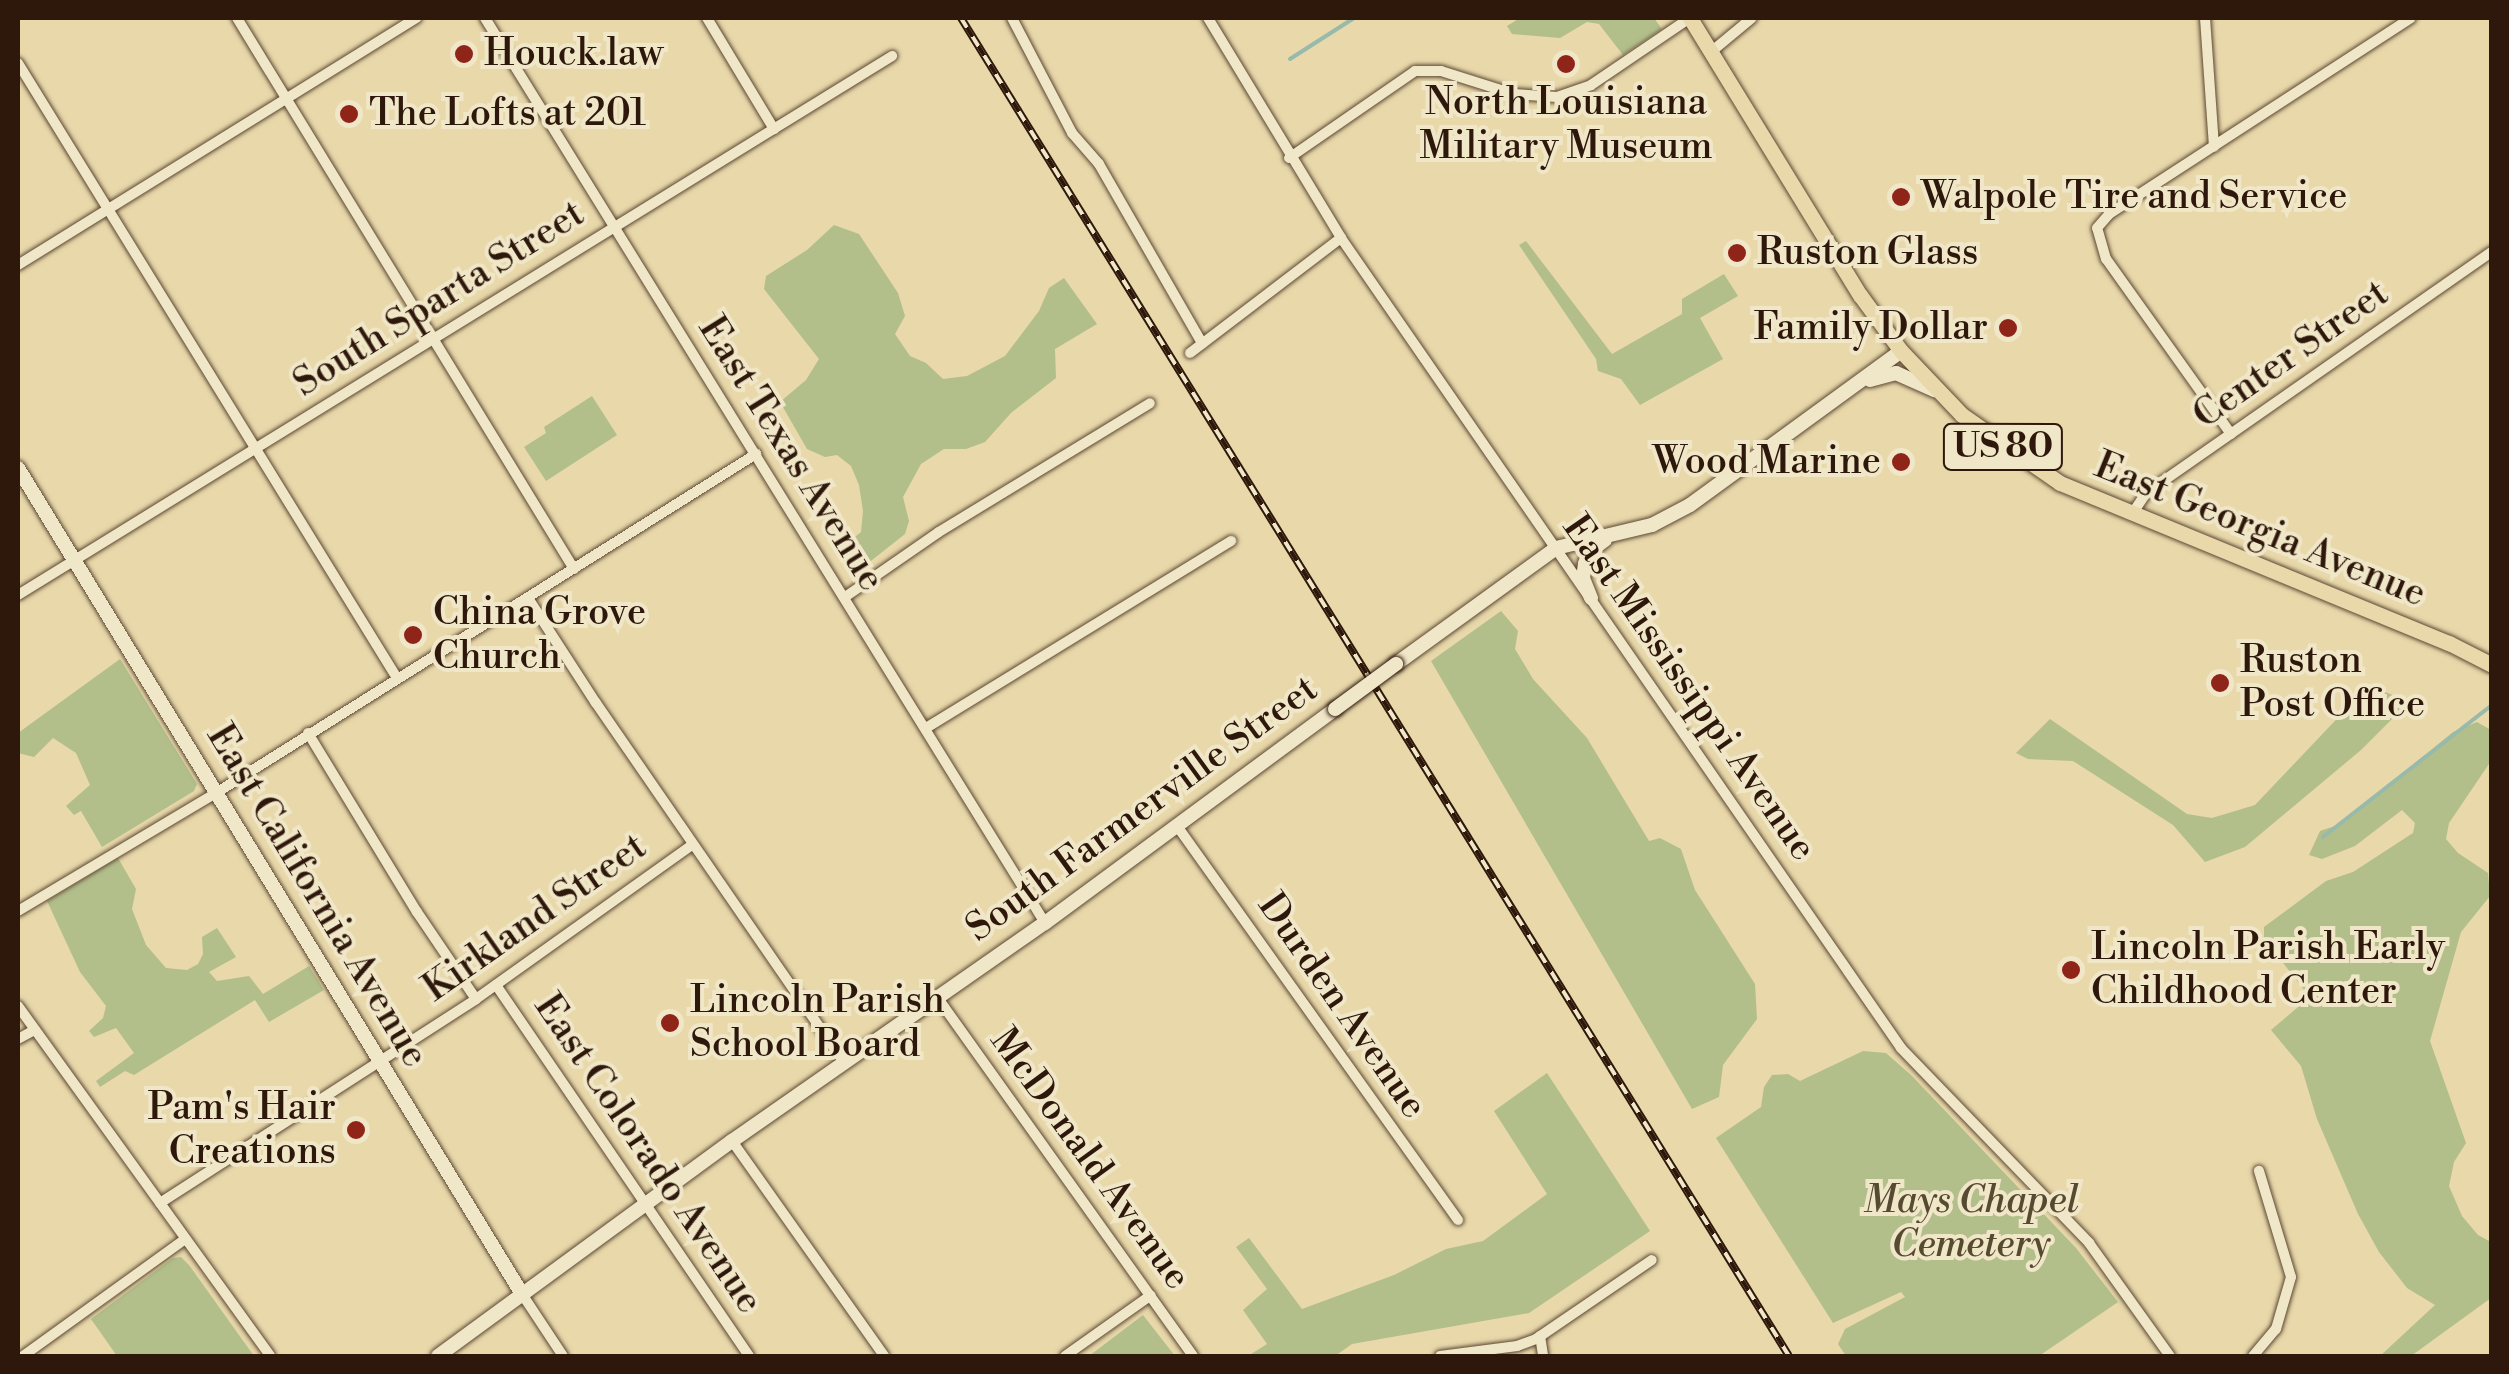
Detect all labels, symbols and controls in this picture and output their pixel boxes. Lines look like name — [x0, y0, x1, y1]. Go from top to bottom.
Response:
place label: Houck.law — [484, 31, 663, 77]
marker: Houck.law — [453, 43, 475, 65]
marker: North Louisiana Military Museum — [1555, 53, 1577, 75]
place label: North Louisiana Military Museum — [1420, 80, 1712, 170]
place label: The Lofts at 201 — [369, 91, 646, 137]
marker: The Lofts at 201 — [338, 103, 360, 125]
place label: Walpole Tire and Service — [1921, 174, 2347, 220]
marker: Walpole Tire and Service — [1890, 186, 1912, 208]
street label: South Sparta Street — [285, 191, 593, 407]
place label: Ruston Glass — [1757, 230, 1978, 276]
marker: Ruston Glass — [1726, 242, 1748, 264]
street label: Center Street — [2185, 271, 2397, 439]
place label: Family Dollar — [1754, 305, 1988, 351]
street label: East Texas Avenue — [688, 308, 894, 600]
marker: Family Dollar — [1997, 317, 2019, 339]
road number: US 80 — [1940, 417, 2066, 477]
place label: Wood Marine — [1653, 439, 1881, 485]
street label: East Georgia Avenue — [2088, 443, 2432, 617]
marker: Wood Marine — [1890, 451, 1912, 473]
street label: East Mississippi Avenue — [1552, 507, 1826, 869]
place label: China Grove Church — [433, 590, 646, 679]
marker: China Grove Church — [402, 624, 424, 646]
place label: Ruston Post Office — [2240, 638, 2425, 728]
street label: South Farmerville Street — [958, 666, 1326, 952]
marker: Ruston Post Office — [2209, 672, 2231, 694]
street label: East California Avenue — [197, 716, 437, 1076]
street label: Kirkland Street — [415, 824, 655, 1012]
street label: Durden Avenue — [1248, 885, 1436, 1127]
place label: Lincoln Parish Early Childhood Center — [2091, 925, 2445, 1014]
marker: Lincoln Parish Early Childhood Center — [2060, 959, 2082, 981]
place label: Lincoln Parish School Board — [690, 978, 945, 1068]
street label: East Colorado Avenue — [524, 986, 772, 1322]
marker: Lincoln Parish School Board — [659, 1012, 681, 1034]
street label: McDonald Avenue — [980, 1020, 1200, 1298]
place label: Pam's Hair Creations — [148, 1085, 336, 1174]
marker: Pam's Hair Creations — [345, 1119, 367, 1141]
park label: Mays Chapel Cemetery — [1863, 1178, 2079, 1268]

